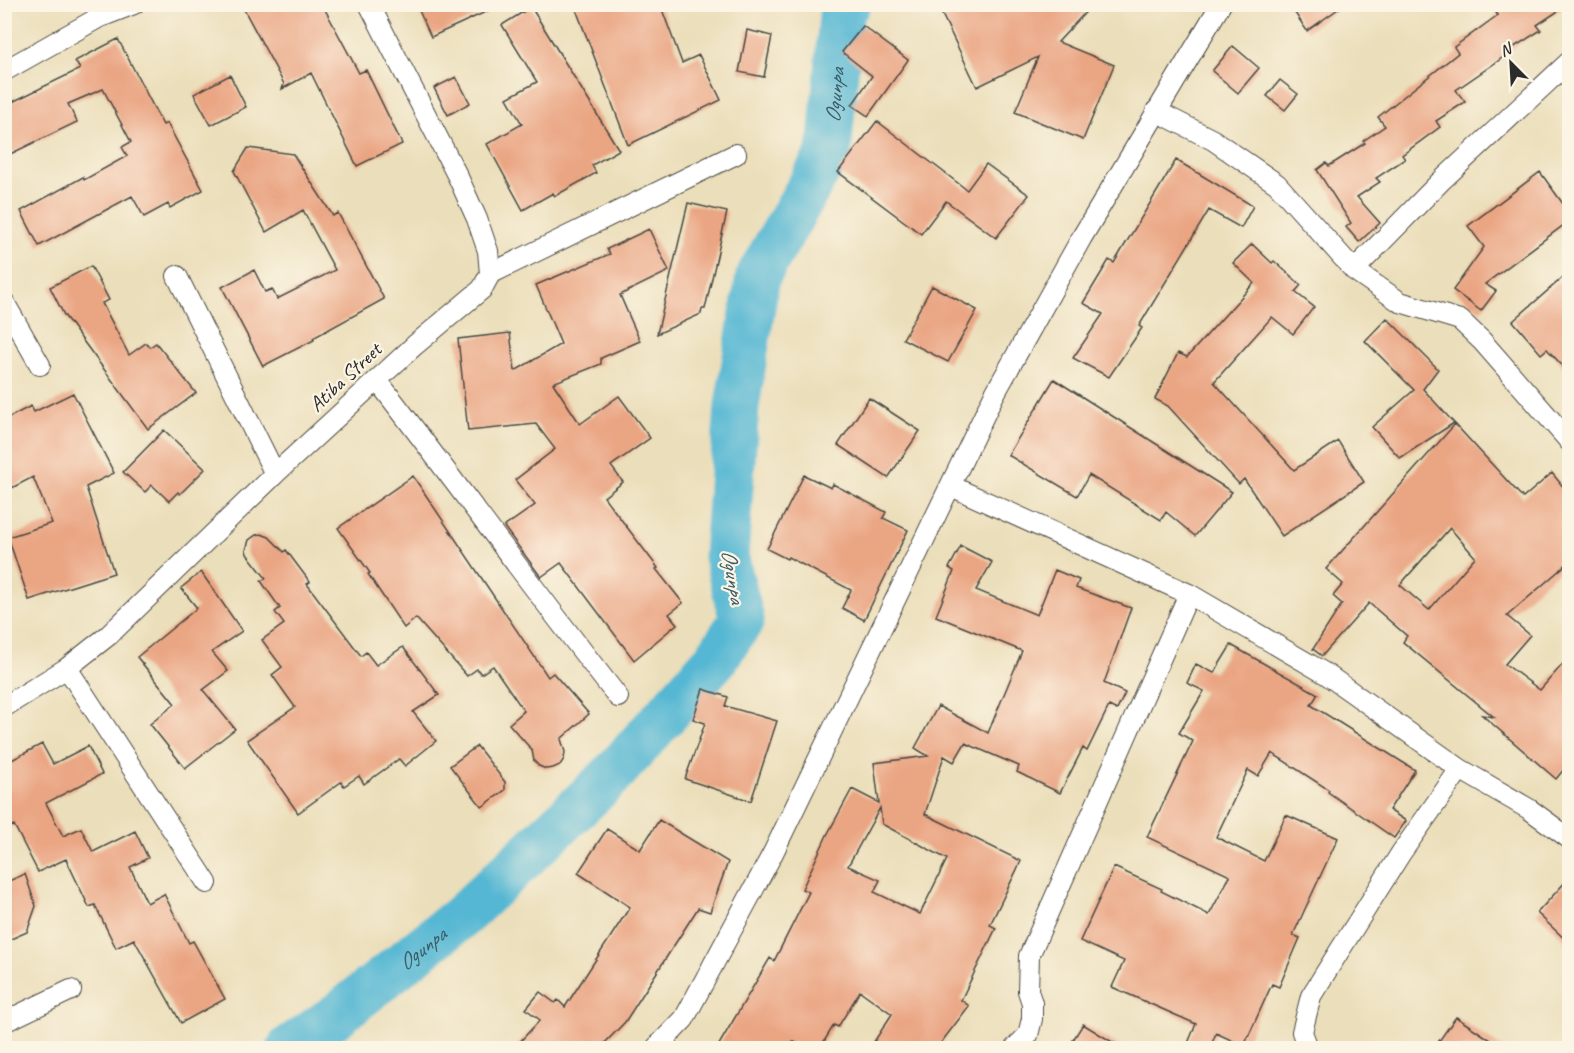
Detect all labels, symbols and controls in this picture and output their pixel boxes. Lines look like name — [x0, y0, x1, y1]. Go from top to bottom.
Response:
north arrow — [1481, 33, 1541, 93]
text: N — [1497, 38, 1517, 61]
water label: Ogunpa — [819, 65, 852, 124]
street label: Atiba Street — [303, 336, 388, 417]
water label: Ogunpa — [715, 547, 752, 608]
water label: Ogunpa — [392, 920, 454, 977]

